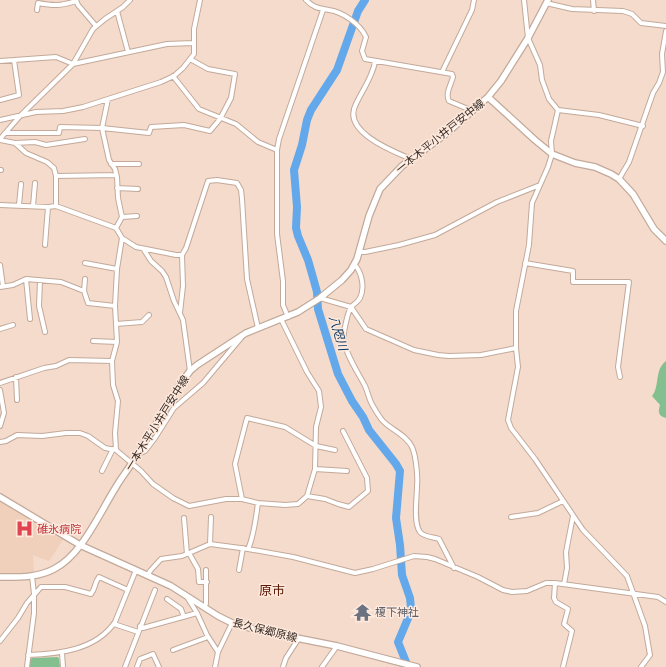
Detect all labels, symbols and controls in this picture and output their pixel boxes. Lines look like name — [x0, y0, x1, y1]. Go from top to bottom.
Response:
street label: 一本木平小井戸安中線 — [393, 97, 487, 175]
water label: 八咫川 — [326, 314, 351, 354]
street label: 一本木平小井戸安中線 — [123, 373, 191, 473]
hospital icon: 碓氷病院 — [14, 519, 34, 539]
place label: 碓氷病院 — [37, 523, 81, 535]
district label: 原市 — [259, 583, 285, 598]
temple icon: 榎下神社 — [352, 602, 372, 622]
place label: 榎下神社 — [375, 606, 419, 618]
street label: 長久保郷原線 — [232, 616, 298, 644]

